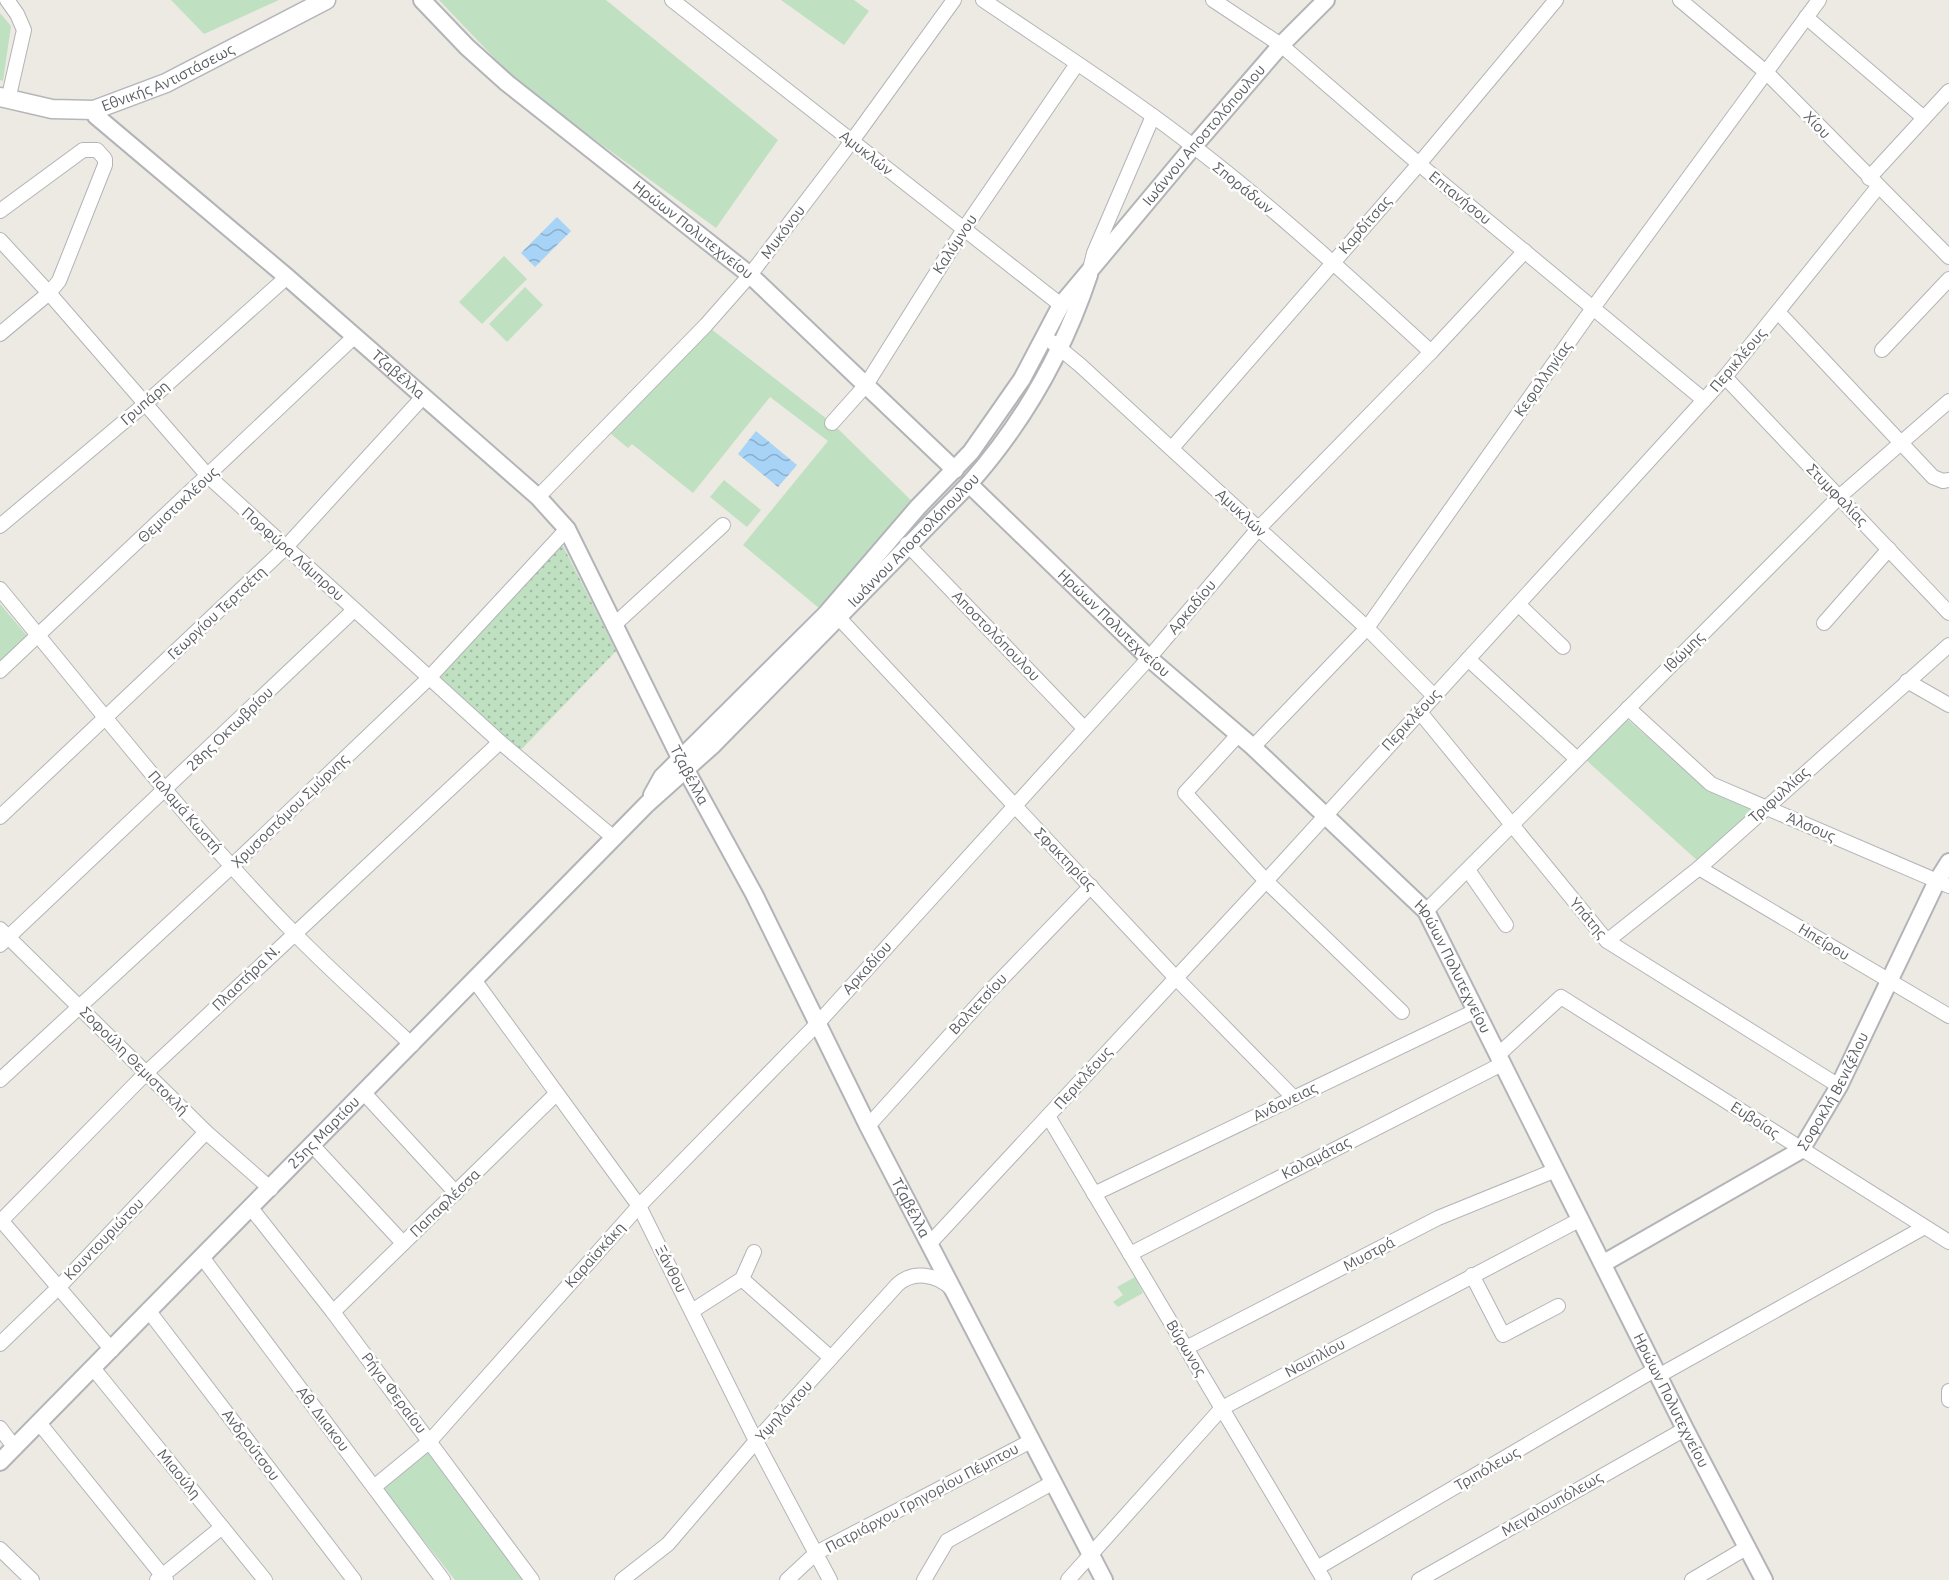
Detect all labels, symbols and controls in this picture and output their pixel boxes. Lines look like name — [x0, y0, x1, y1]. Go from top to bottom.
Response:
street label: Εθνικής Αντιστάσεως — [99, 40, 237, 114]
street label: Ιωάννου Αποστολόπουλου — [1139, 61, 1268, 209]
street label: Χίου — [1800, 108, 1834, 142]
street label: Αμυκλών — [837, 127, 896, 178]
street label: Σποράδων — [1210, 158, 1277, 217]
street label: Επτανήσου — [1426, 167, 1495, 228]
street label: Ηρώων Πολυτεχνείου — [630, 177, 757, 282]
street label: Καρδίτσας — [1335, 192, 1394, 257]
street label: Μυκόνου — [757, 202, 808, 262]
street label: Καλύμνου — [929, 211, 980, 277]
street label: Περικλέους — [1706, 324, 1769, 395]
street label: Κεφαλληνίας — [1510, 338, 1575, 420]
street label: Τζαβέλλα — [369, 346, 429, 402]
street label: Γρυπάρη — [117, 377, 172, 428]
street label: Στυμφαλίας — [1804, 460, 1871, 529]
street label: Θεμιστοκλέους — [134, 463, 221, 546]
street label: Ιωάννου Αποστολόπουλου — [844, 470, 982, 610]
street label: Αμυκλών — [1213, 485, 1270, 540]
street label: Πορφύρα Λάμπρου — [239, 503, 348, 604]
street label: Γεωργίου Τερτσέτη — [164, 563, 269, 663]
street label: Ηρώων Πολυτεχνείου — [1055, 566, 1174, 680]
street label: Αρκαδίου — [1164, 576, 1219, 637]
street label: Αποστολόπουλου — [949, 587, 1044, 684]
street label: Ιθώμης — [1660, 628, 1707, 675]
street label: 28ης Οκτωβρίου — [183, 683, 276, 774]
street label: Περικλέους — [1378, 685, 1443, 754]
street label: Τζαβέλλα — [667, 742, 712, 808]
street label: Χρυσοστόμου Σμύρνης — [228, 750, 352, 871]
street label: Τριφυλλίας — [1745, 763, 1812, 826]
street label: Παλαμά Κωστή — [145, 767, 226, 856]
street label: Άλσους — [1784, 809, 1838, 844]
street label: Σφακτηρίας — [1031, 824, 1099, 893]
street label: Υπάτης — [1567, 894, 1610, 942]
street label: Ηρώων Πολυτεχνείου — [1411, 896, 1495, 1036]
street label: Ηπείρου — [1796, 920, 1853, 963]
street label: Αρκαδίου — [839, 938, 895, 998]
street label: Πλαστήρα Ν. — [208, 941, 283, 1014]
street label: Βαλτετσίου — [945, 970, 1010, 1038]
street label: Σοφούλη Θεμιστοκλή — [77, 1003, 192, 1118]
street label: Σοφοκλή Βενιζέλου — [1794, 1029, 1871, 1153]
street label: Περικλέους — [1050, 1043, 1115, 1112]
street label: Ανδανειας — [1250, 1079, 1320, 1124]
street label: 25ης Μαρτίου — [284, 1093, 363, 1172]
street label: Ευβοίας — [1728, 1098, 1783, 1142]
street label: Καλαμάτας — [1279, 1133, 1353, 1182]
street label: Παπαφλέσσα — [406, 1165, 483, 1240]
street label: Τζαβέλλα — [888, 1175, 933, 1240]
street label: Κουντουριώτου — [60, 1194, 147, 1283]
street label: Καραϊσκάκη — [561, 1219, 628, 1291]
street label: Μυστρά — [1340, 1233, 1397, 1274]
street label: Ξάνθου — [652, 1242, 691, 1295]
street label: Βύρωνος — [1163, 1317, 1210, 1379]
street label: Ηρώων Πολυτεχνείου — [1631, 1330, 1713, 1470]
street label: Ναυπλίου — [1282, 1335, 1348, 1380]
street label: Ρήγα Φεραίου — [359, 1349, 430, 1436]
street label: Υψηλάντου — [752, 1377, 815, 1445]
street label: Αθ. Διιακου — [294, 1383, 353, 1454]
street label: Ανδρούτσου — [219, 1406, 284, 1484]
street label: Πατριάρχου Γρηγορίου Πέμπτου — [822, 1439, 1021, 1556]
street label: Τριπόλεως — [1451, 1443, 1522, 1494]
street label: Μιαούλη — [154, 1445, 205, 1502]
street label: Μεγαλουπόλεως — [1498, 1468, 1605, 1539]

